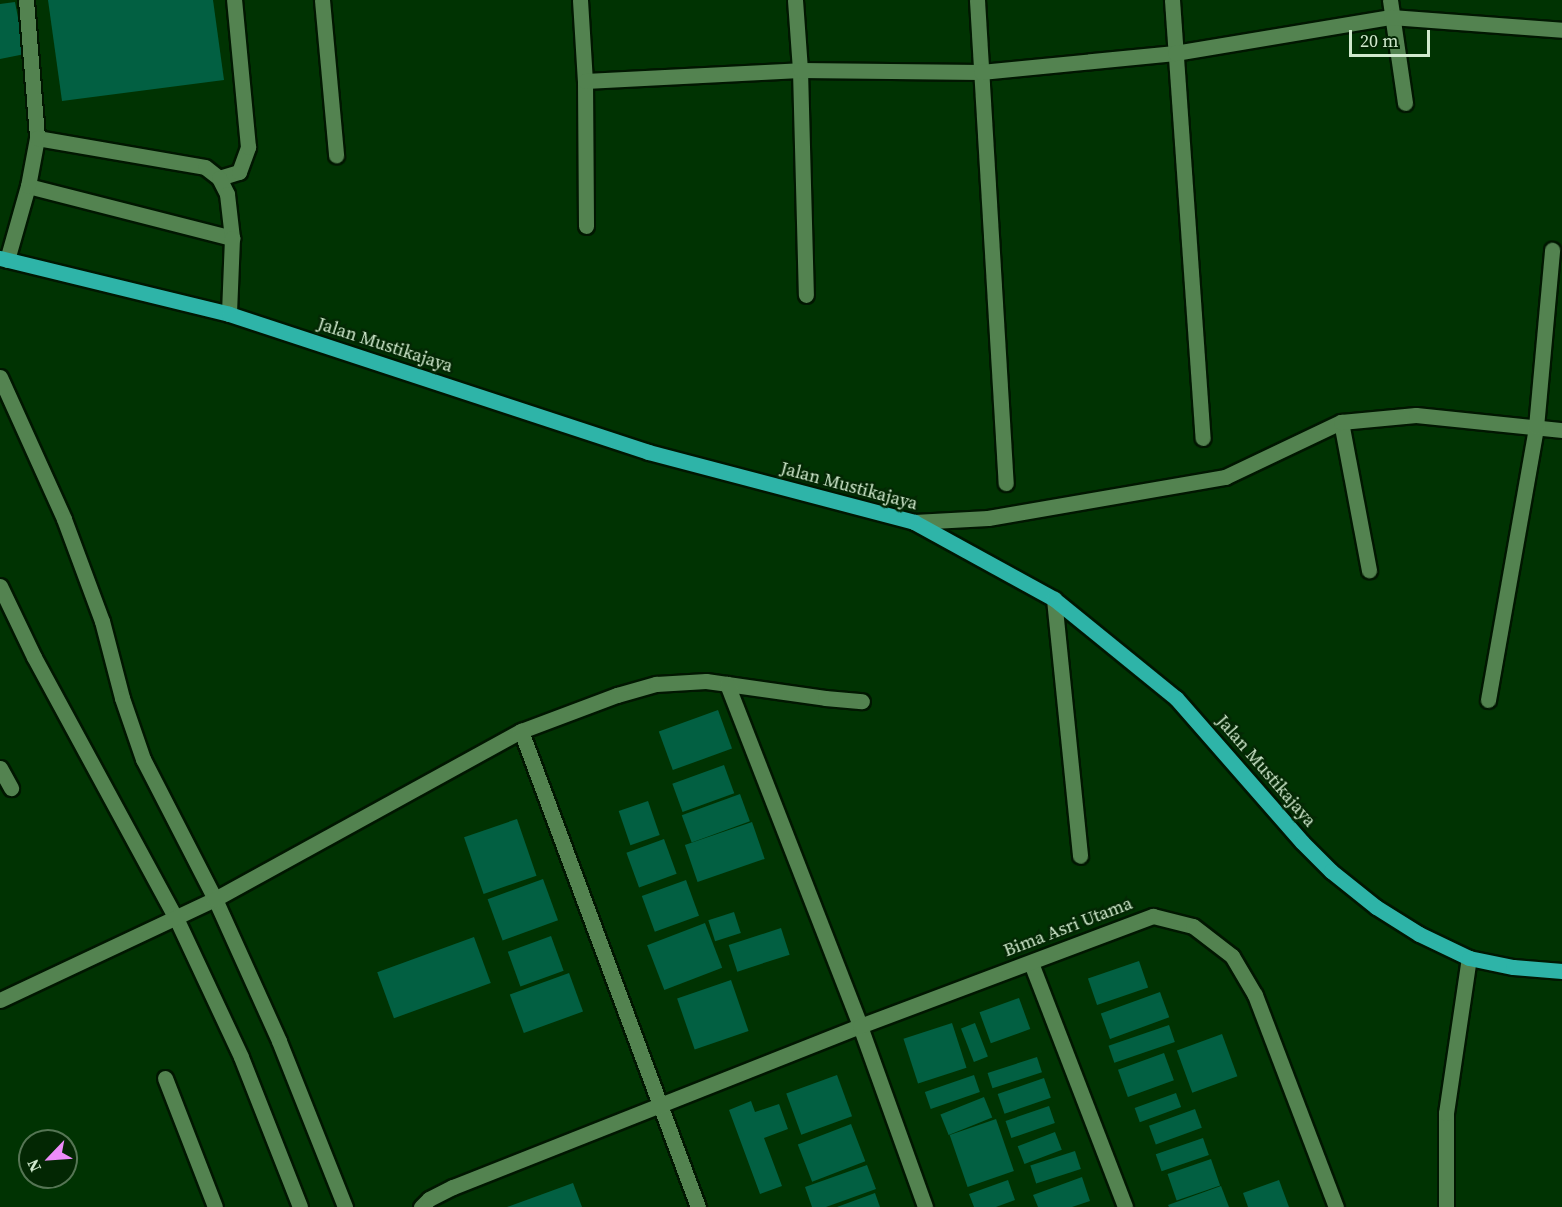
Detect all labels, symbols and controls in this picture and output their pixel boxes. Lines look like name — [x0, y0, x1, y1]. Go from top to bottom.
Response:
scale bar — [1352, 18, 1433, 56]
text: 20 m — [1360, 28, 1398, 53]
street label: Jalan Mustikajaya — [315, 313, 455, 377]
street label: Jalan Mustikajaya — [778, 457, 920, 515]
street label: Jalan Mustikajaya — [1212, 711, 1320, 831]
street label: Bima Asri Utama — [1001, 893, 1135, 961]
north arrow — [18, 1129, 78, 1189]
text: N — [21, 1156, 46, 1176]

